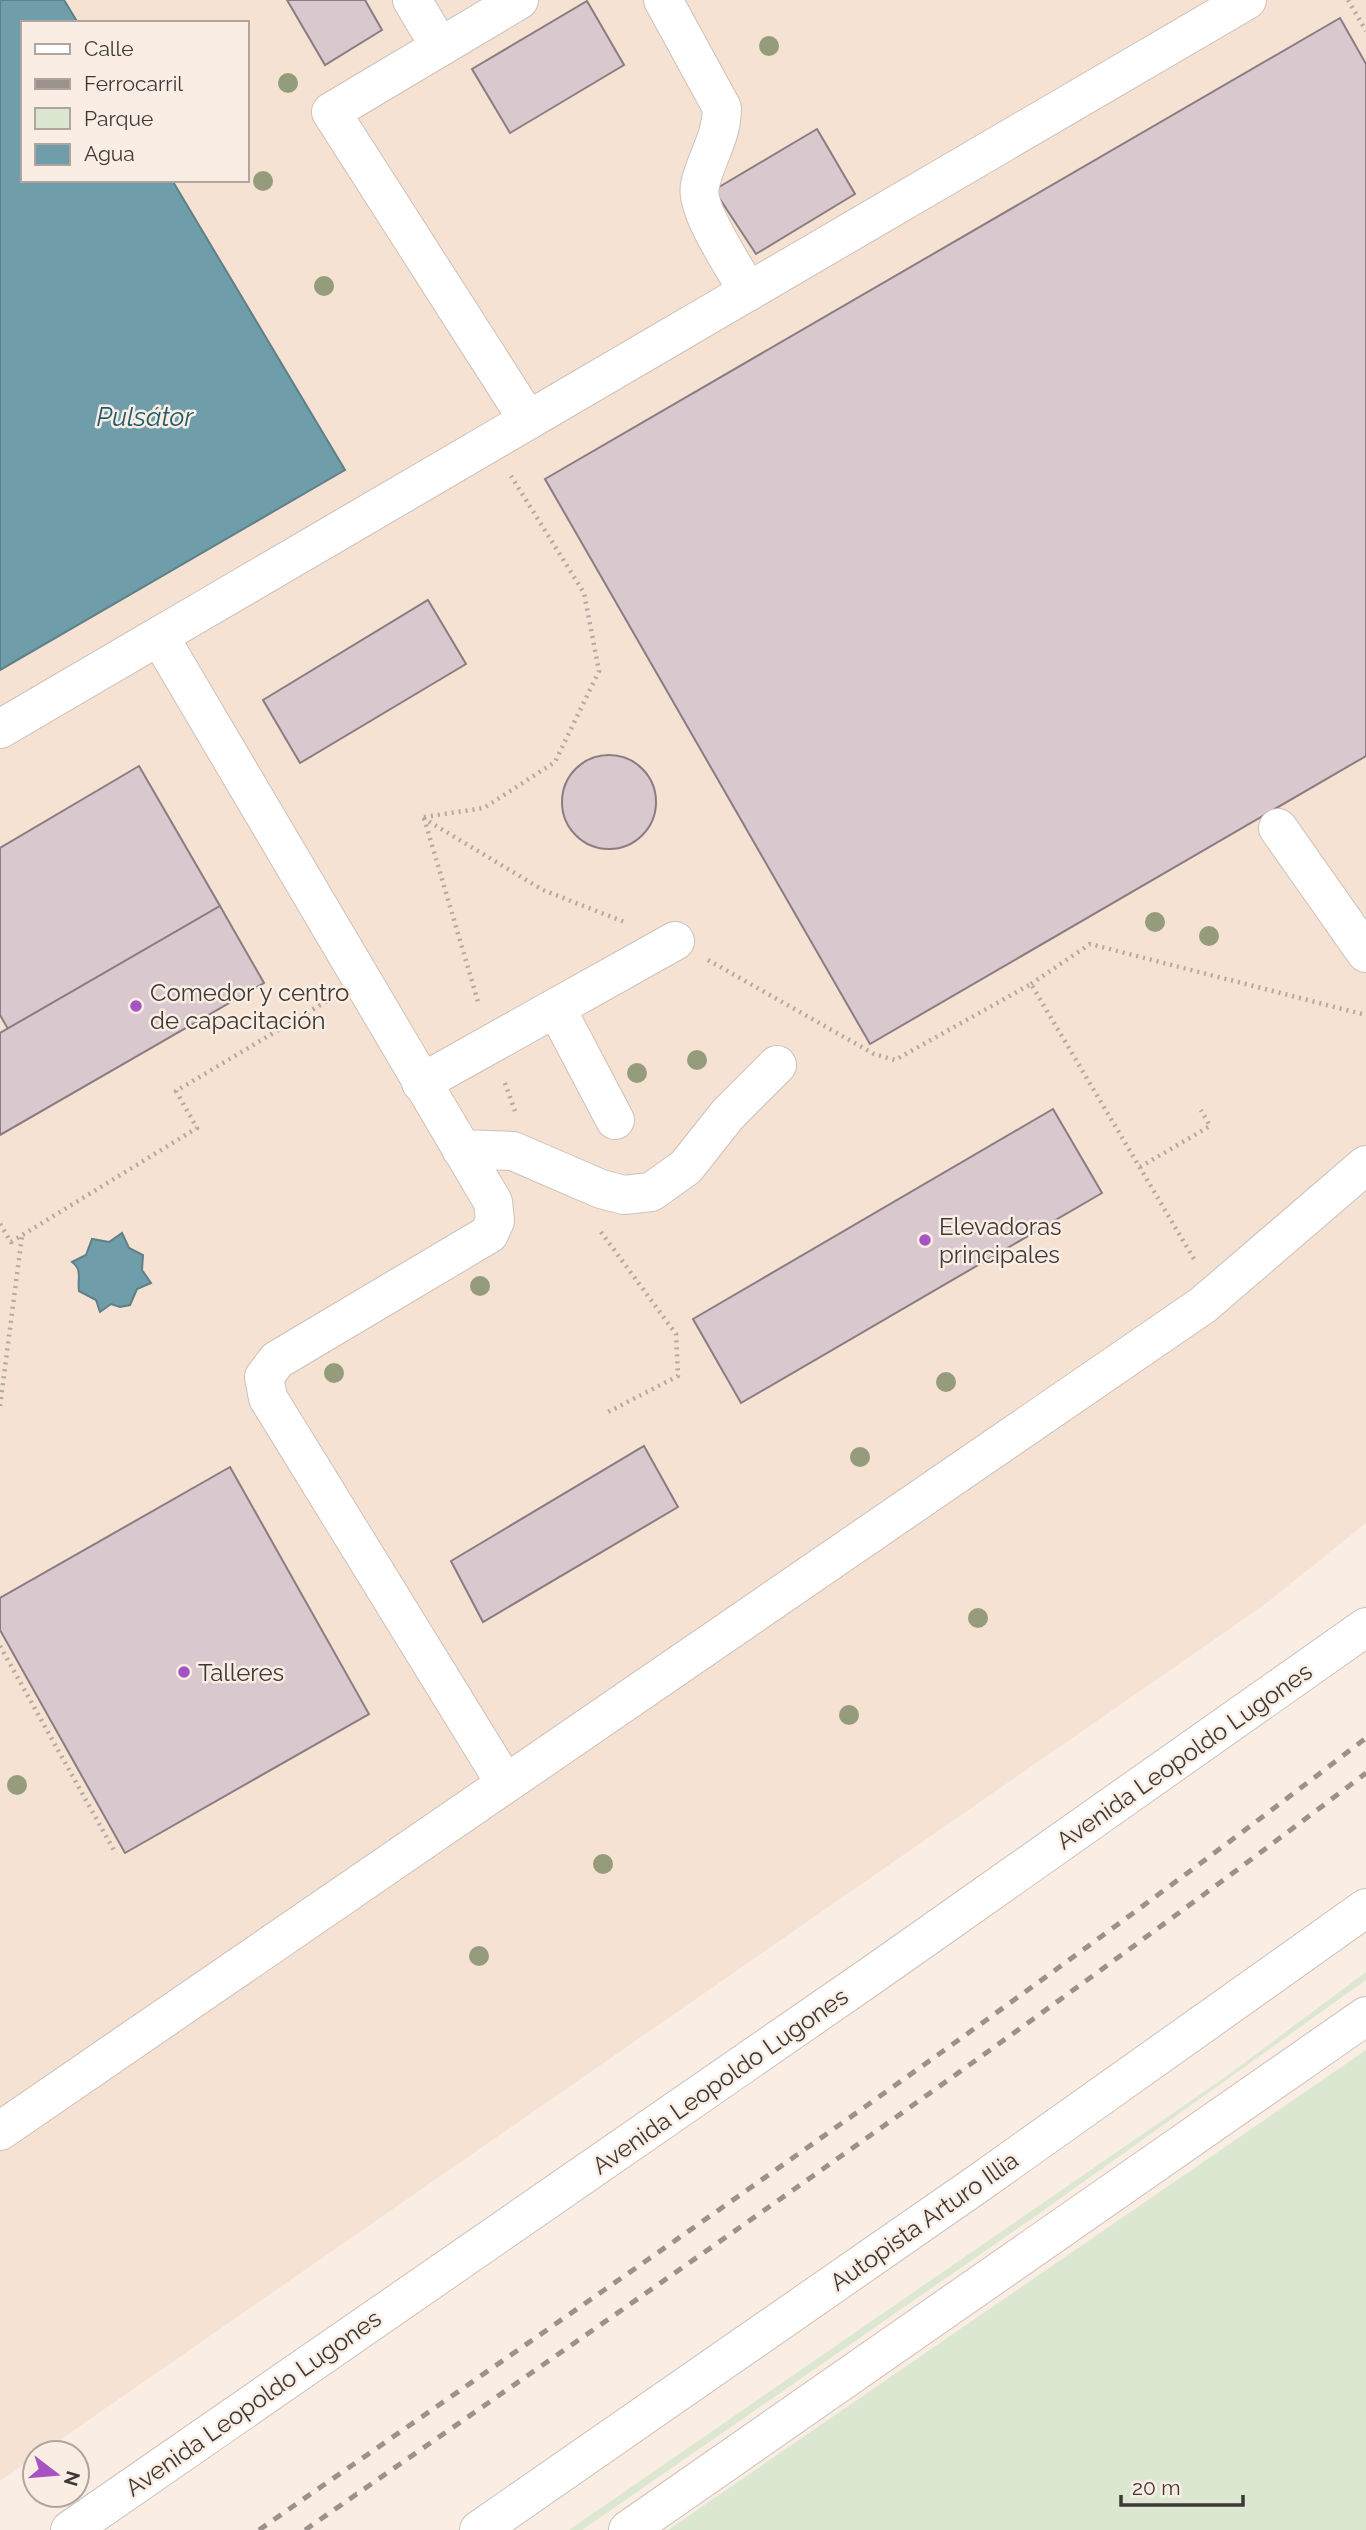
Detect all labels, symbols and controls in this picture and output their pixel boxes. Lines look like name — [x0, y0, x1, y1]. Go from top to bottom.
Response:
legend — [21, 21, 248, 182]
text: Calle — [84, 36, 134, 61]
text: Ferrocarril — [84, 71, 183, 96]
text: Parque — [84, 106, 153, 131]
text: Agua — [84, 141, 135, 166]
water label: Pulsátor — [97, 402, 194, 432]
place label: Comedor y centro de capacitación — [150, 978, 349, 1035]
marker: Comedor y centro de capacitación — [128, 998, 144, 1014]
place label: Elevadoras principales — [939, 1212, 1062, 1269]
marker: Elevadoras principales — [917, 1232, 933, 1248]
street label: Avenida Leopoldo Lugones — [1051, 1657, 1317, 1855]
place label: Talleres — [198, 1658, 284, 1687]
marker: Talleres — [176, 1664, 192, 1680]
street label: Avenida Leopoldo Lugones — [587, 1982, 853, 2180]
street label: Autopista Arturo Illia — [824, 2145, 1024, 2297]
street label: Avenida Leopoldo Lugones — [120, 2304, 386, 2502]
north arrow — [21, 2439, 91, 2509]
scale bar — [1121, 2464, 1244, 2508]
text: N — [60, 2469, 85, 2489]
text: 20 m — [1132, 2475, 1180, 2500]

